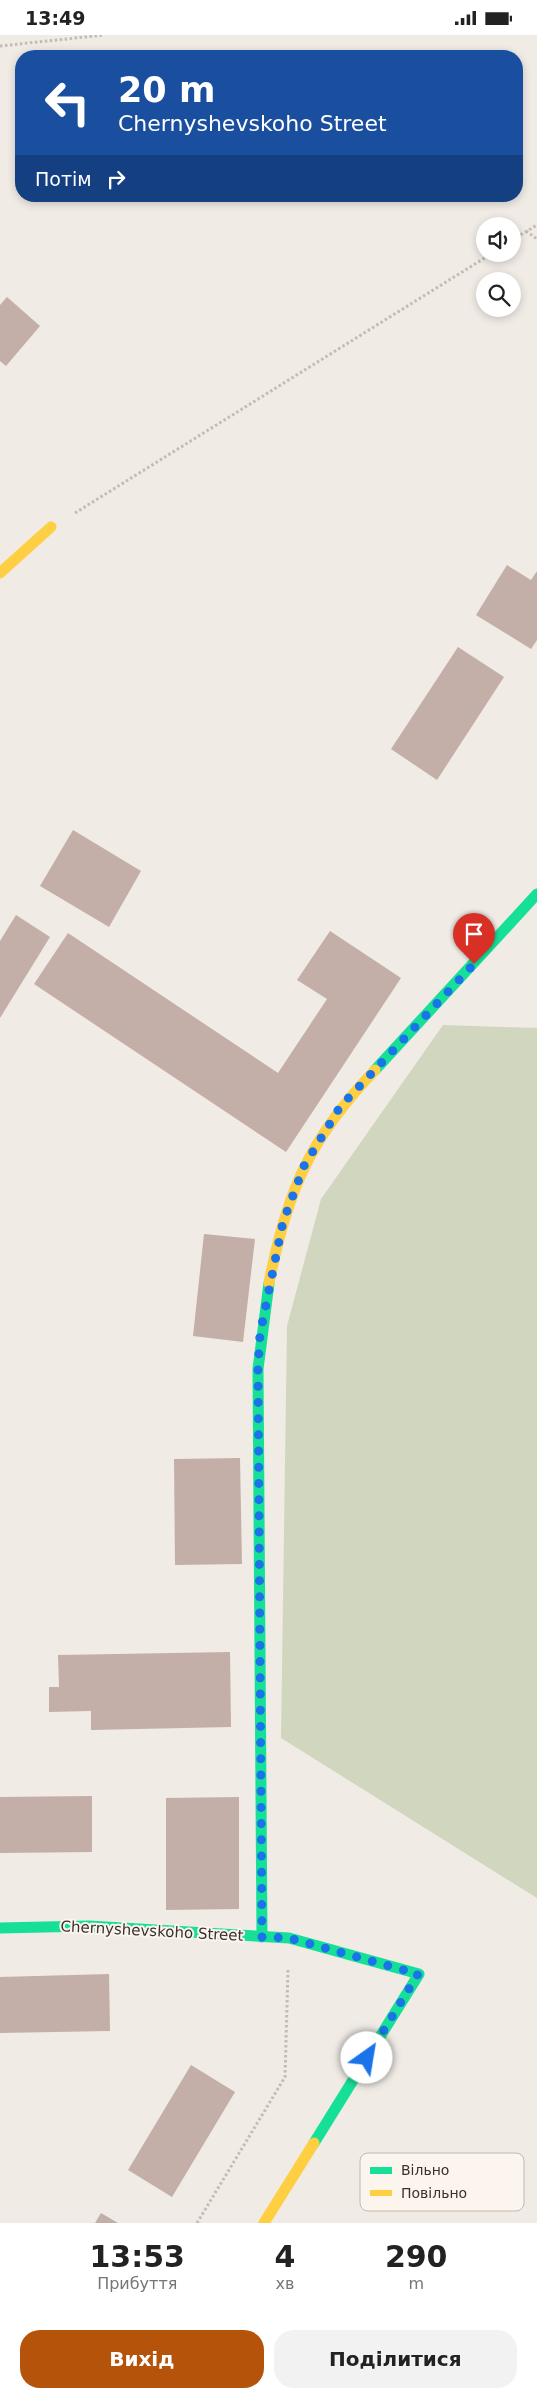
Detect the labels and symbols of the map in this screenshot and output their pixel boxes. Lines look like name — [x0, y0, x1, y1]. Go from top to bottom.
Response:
pin — [453, 913, 495, 964]
street label: Chernyshevskoho Street — [60, 1917, 244, 1945]
position arrow — [340, 2031, 392, 2083]
legend — [360, 2153, 524, 2211]
text: Вільно — [401, 2162, 449, 2178]
text: Повільно — [401, 2185, 467, 2201]

